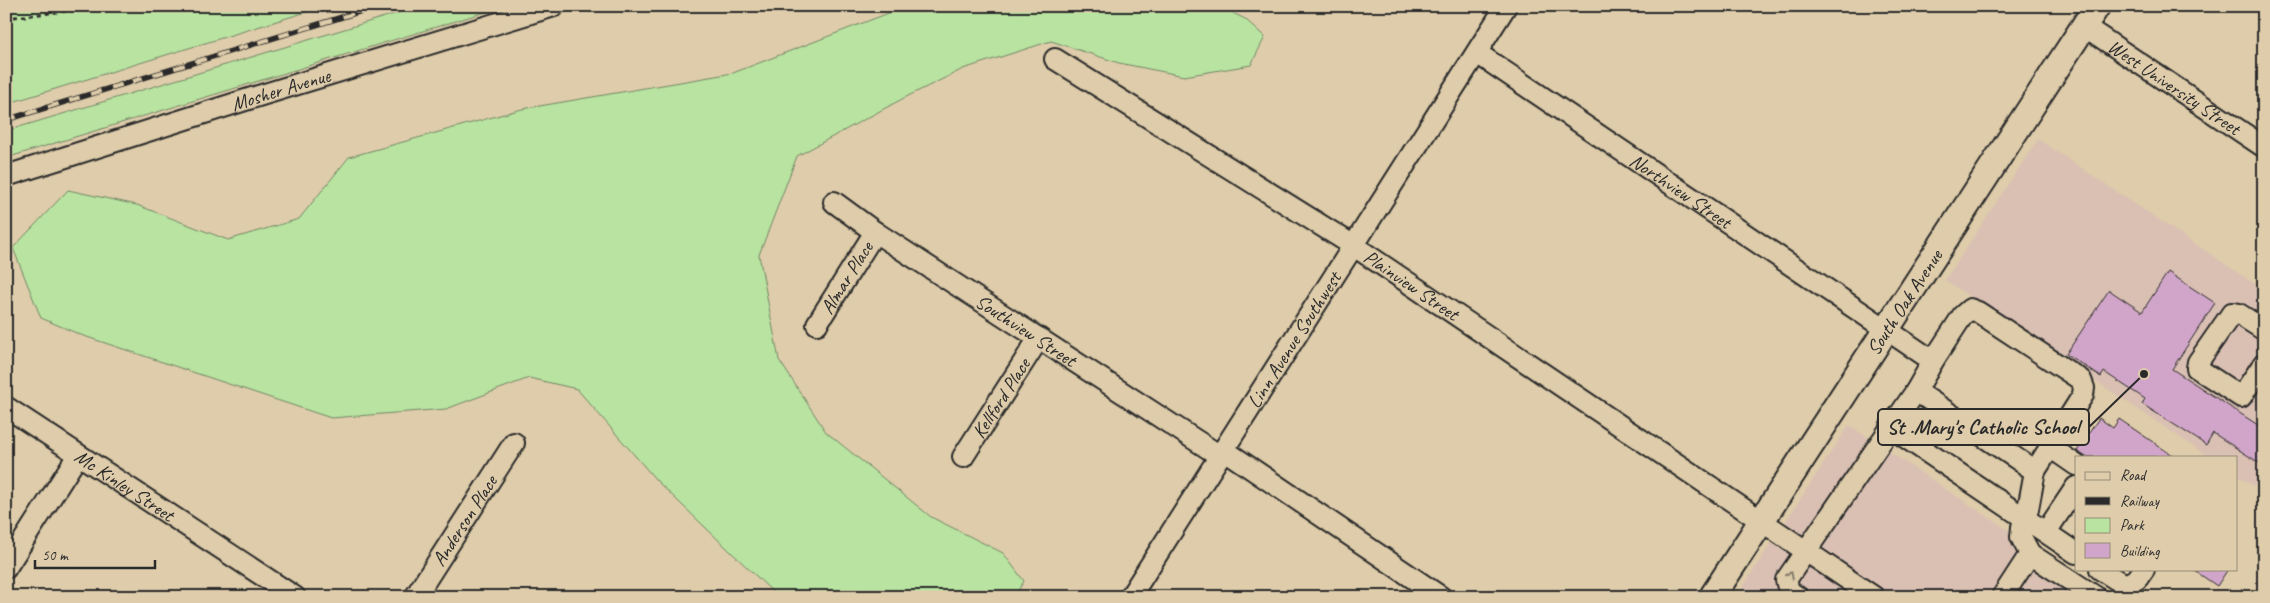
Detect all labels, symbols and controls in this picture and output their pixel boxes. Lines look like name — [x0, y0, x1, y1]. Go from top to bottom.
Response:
street label: West University Street — [2104, 33, 2247, 142]
street label: Mosher Avenue — [228, 62, 334, 116]
street label: Northview Street — [1625, 148, 1738, 235]
street label: Almar Place — [814, 235, 879, 318]
street label: South Oak Avenue — [1861, 243, 1948, 360]
street label: Plainview Street — [1359, 244, 1466, 327]
street label: Linn Avenue Southwest — [1241, 265, 1348, 412]
street label: Southview Street — [971, 288, 1083, 373]
street label: Kellford Place — [966, 352, 1036, 443]
callout: St .Mary's Catholic School — [1878, 409, 2089, 445]
text: St .Mary's Catholic School — [1887, 414, 2084, 441]
street label: Mc Kinley Street — [70, 443, 181, 528]
legend — [2075, 456, 2238, 570]
text: Road — [2120, 466, 2147, 485]
street label: Anderson Place — [426, 469, 503, 570]
text: Railway — [2120, 492, 2161, 511]
text: Park — [2120, 516, 2145, 535]
scale bar — [35, 538, 155, 570]
text: Building — [2120, 542, 2160, 561]
text: 50 m — [42, 546, 69, 565]
one-way arrow — [1784, 572, 1794, 581]

